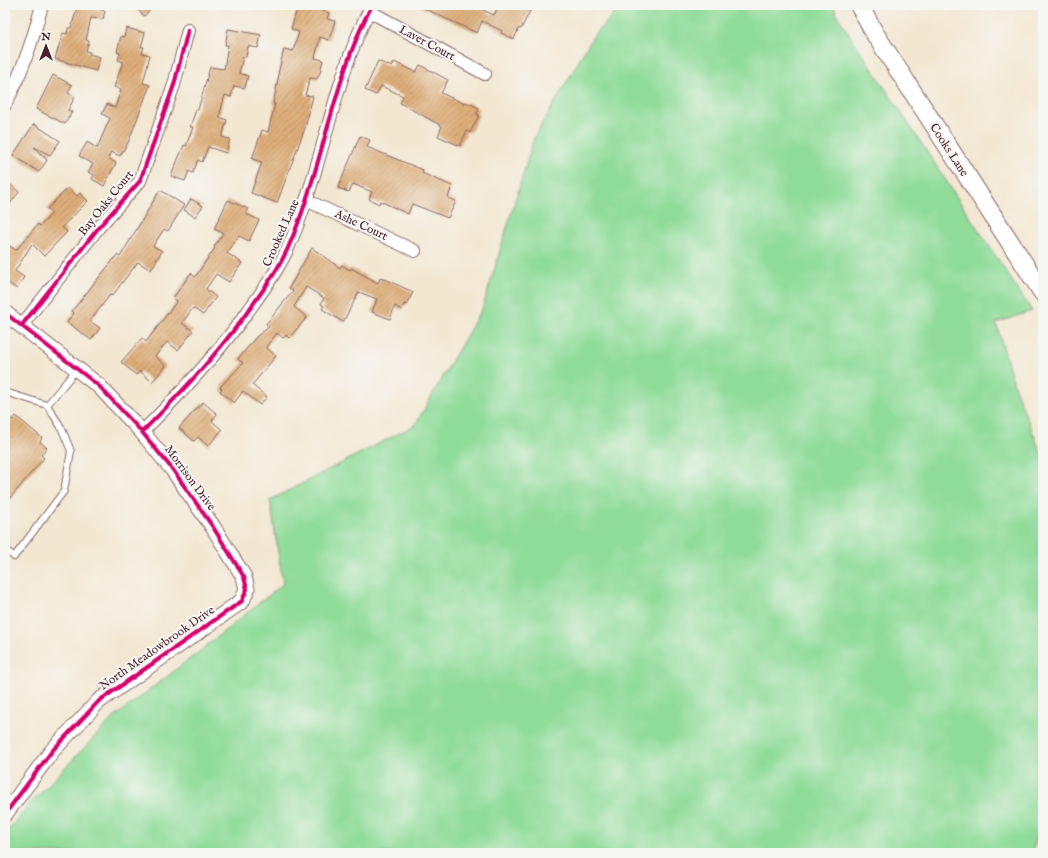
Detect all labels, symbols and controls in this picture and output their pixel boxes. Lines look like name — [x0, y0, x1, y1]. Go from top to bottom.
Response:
street label: Laver Court — [396, 22, 458, 64]
north arrow — [26, 26, 66, 66]
text: N — [40, 30, 51, 44]
street label: Cooks Lane — [926, 121, 972, 180]
street label: Bay Oaks Court — [75, 167, 137, 239]
street label: Crooked Lane — [259, 196, 303, 269]
street label: Ashe Court — [331, 206, 390, 244]
street label: Morrison Drive — [161, 442, 219, 514]
street label: North Meadowbrook Drive — [97, 602, 218, 693]

